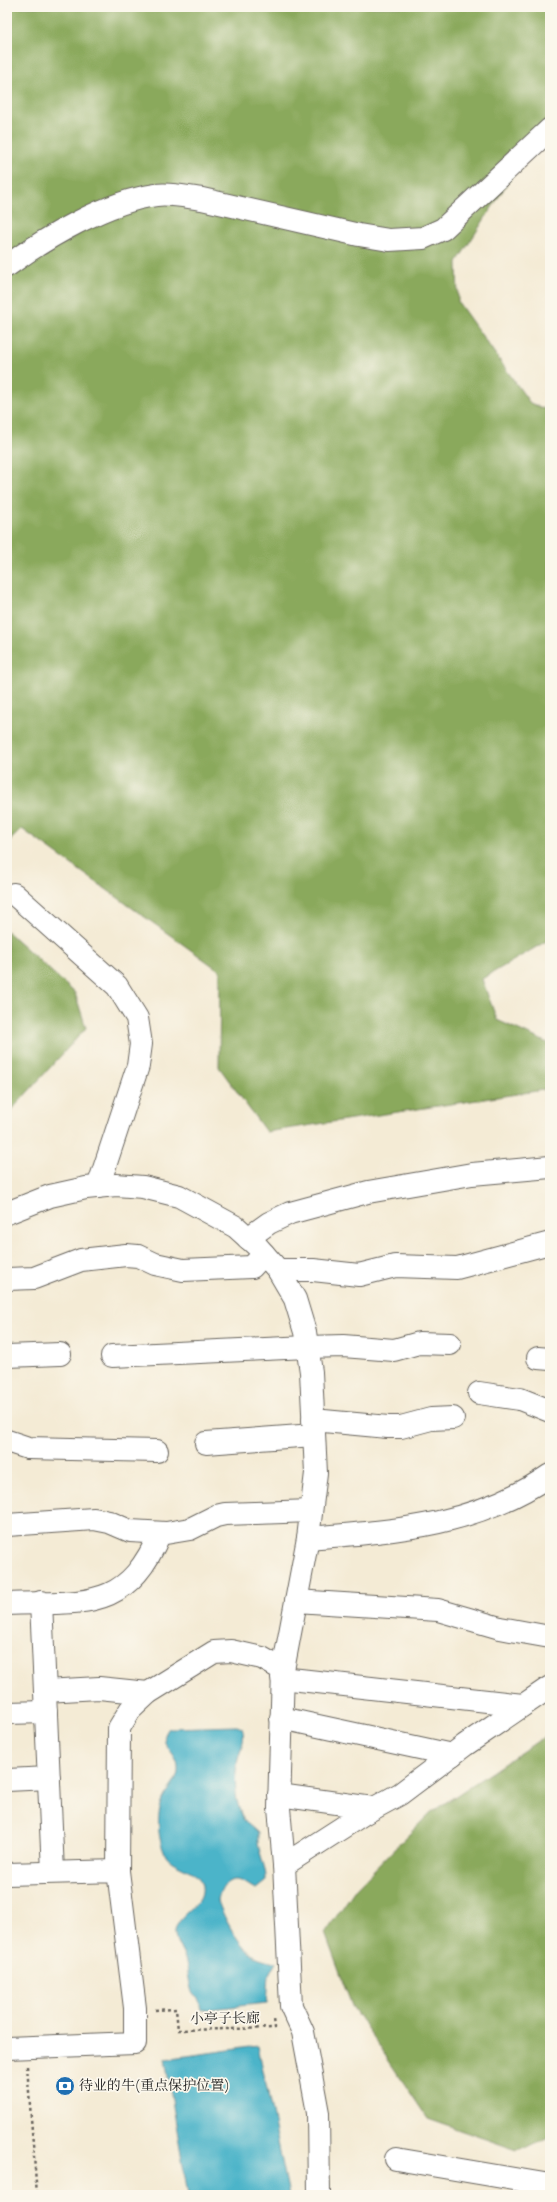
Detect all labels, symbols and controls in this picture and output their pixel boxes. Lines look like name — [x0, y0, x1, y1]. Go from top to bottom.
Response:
street label: 小亭子长廊 — [190, 2010, 260, 2027]
bank icon: 待业的牛(重点保护位置) — [54, 2075, 76, 2097]
place label: 待业的牛(重点保护位置) — [79, 2078, 229, 2093]

